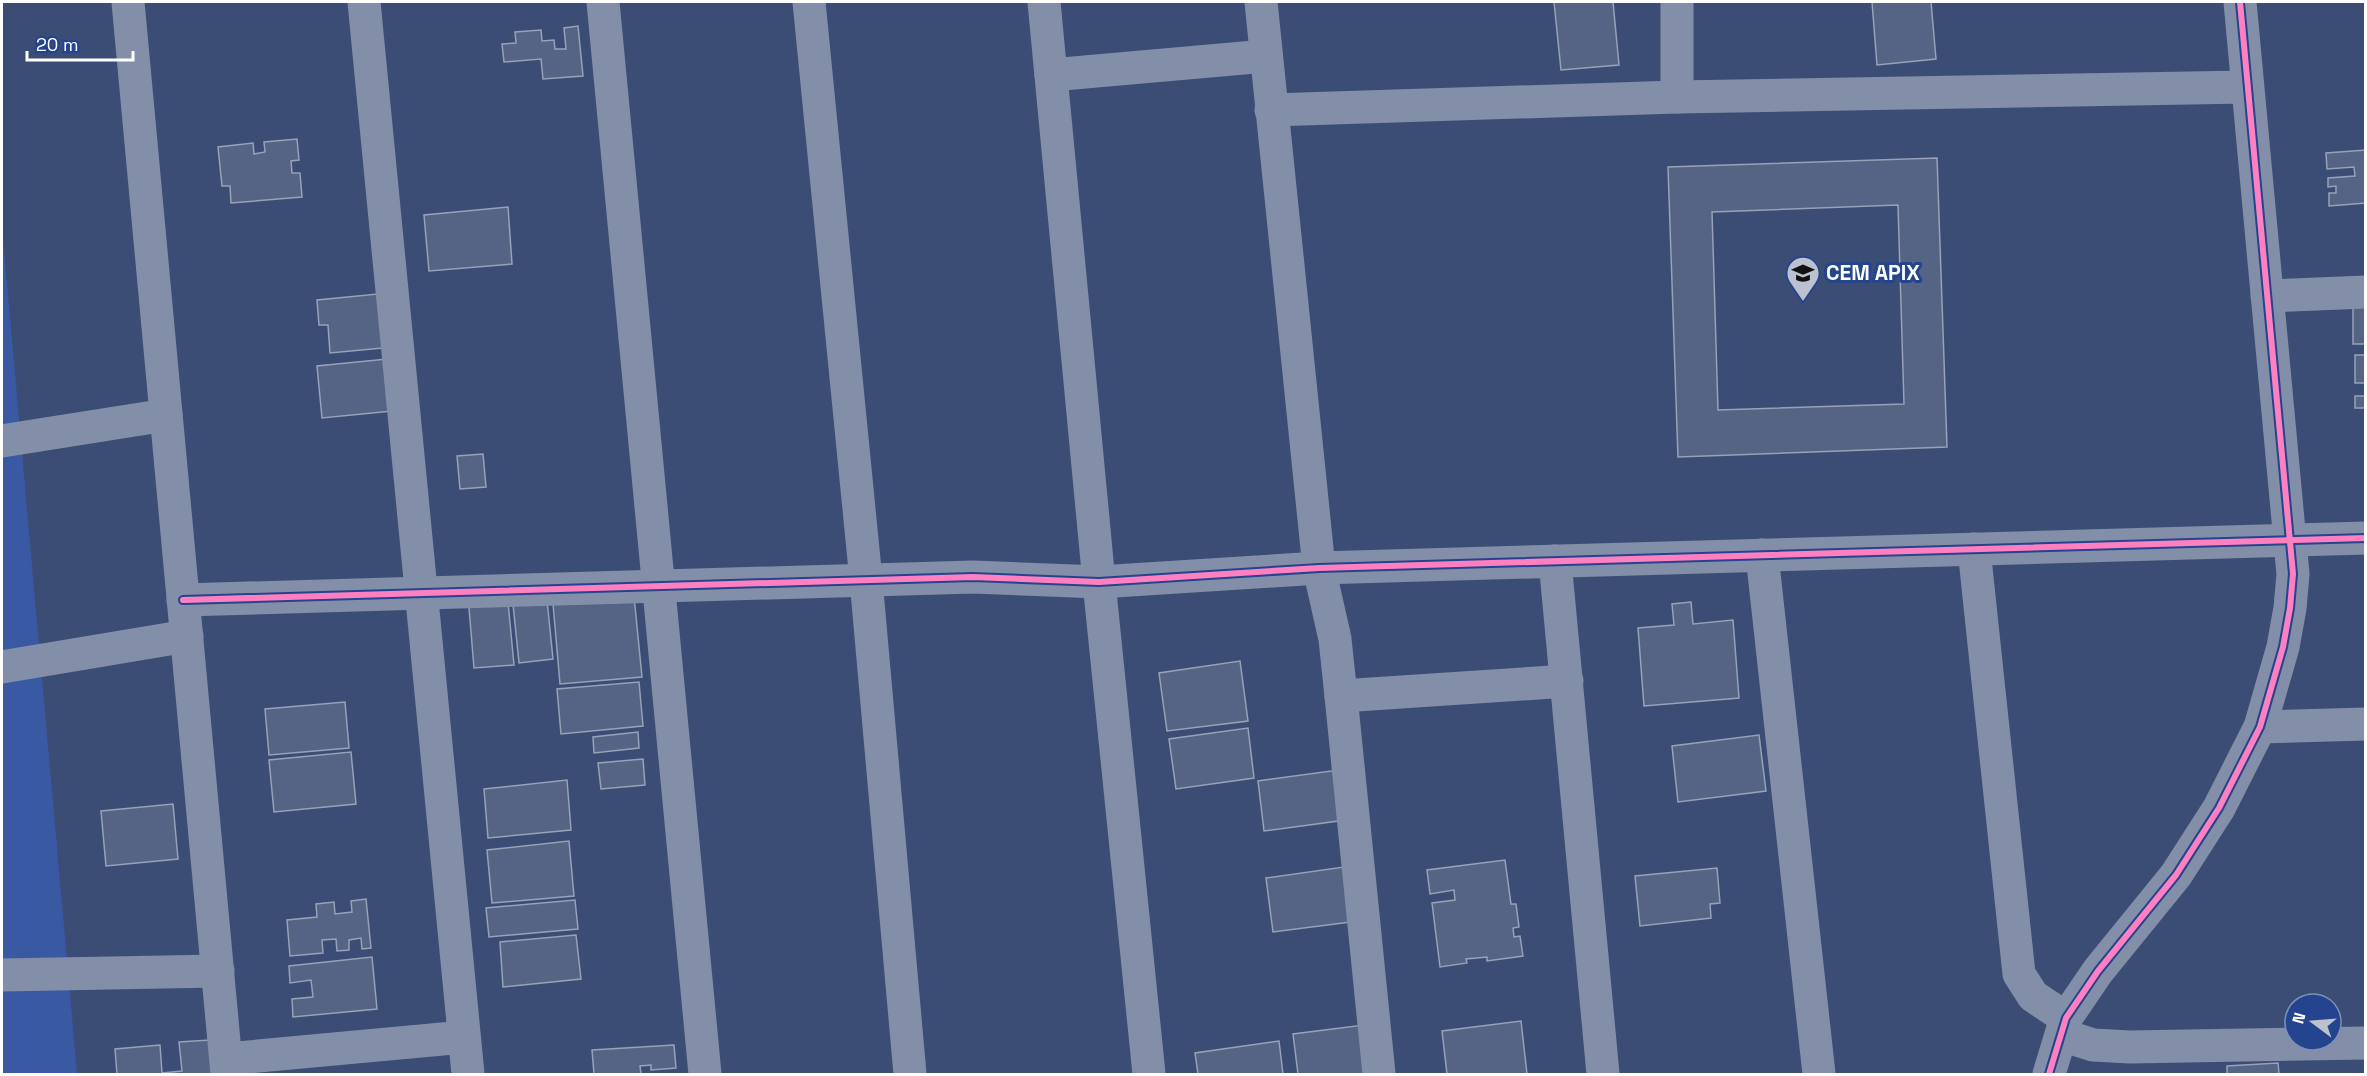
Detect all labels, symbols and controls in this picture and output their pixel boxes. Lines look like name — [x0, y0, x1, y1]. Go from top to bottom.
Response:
scale bar — [27, 24, 134, 62]
text: 20 m — [36, 33, 79, 56]
school or university icon: CEM APIX — [1785, 255, 1821, 302]
place label: CEM APIX — [1826, 259, 1920, 286]
north arrow — [2283, 992, 2343, 1052]
text: N — [2287, 1010, 2311, 1026]

